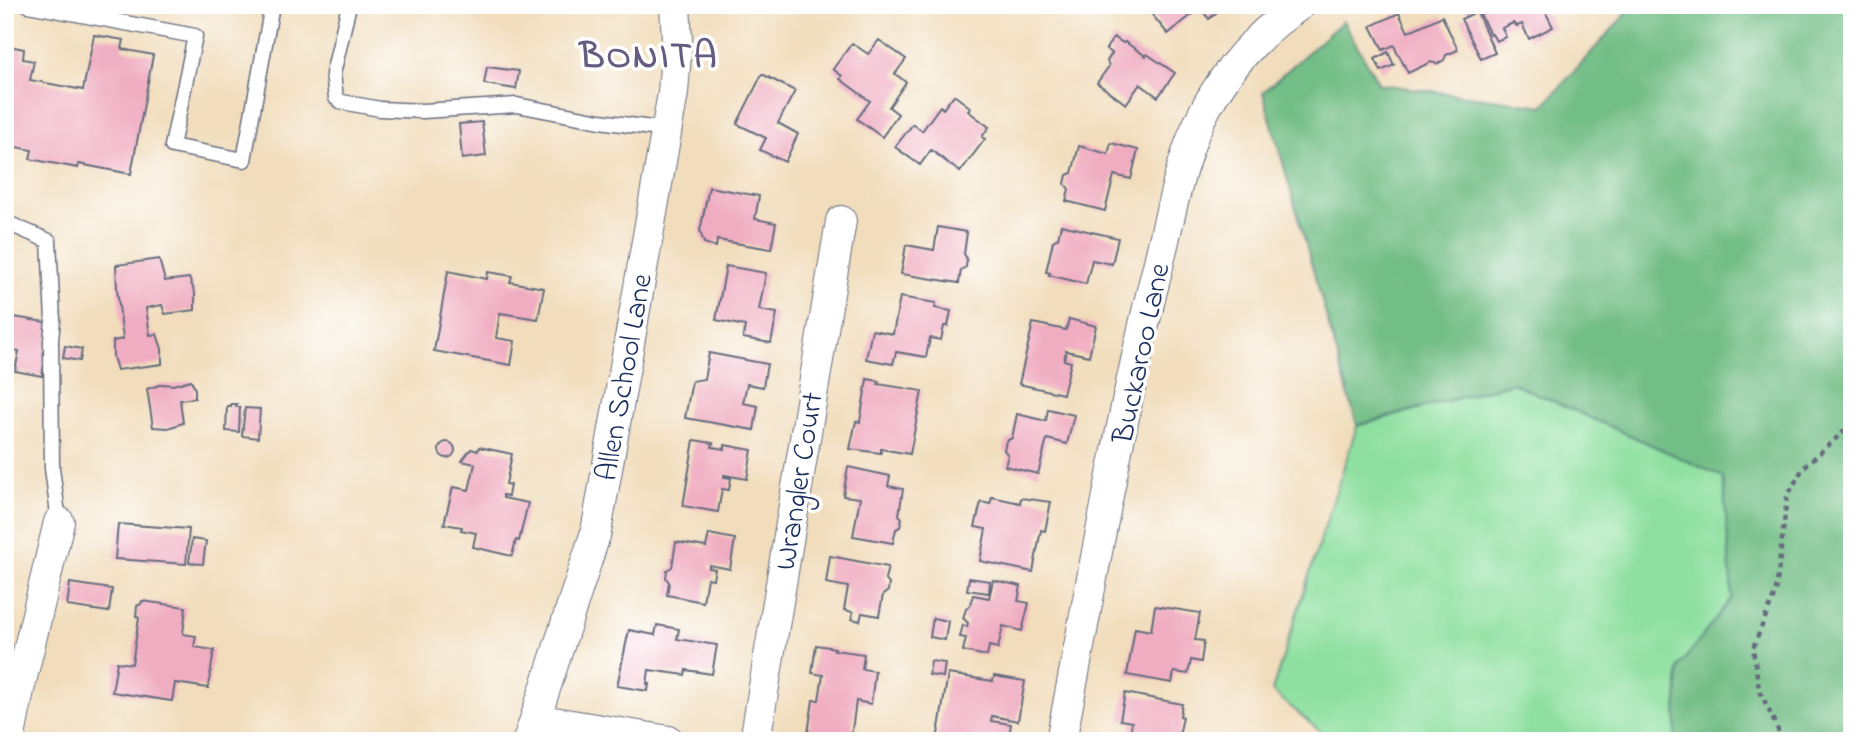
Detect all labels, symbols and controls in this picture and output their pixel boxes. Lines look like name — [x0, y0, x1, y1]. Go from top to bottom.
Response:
district label: BONITA — [578, 31, 718, 85]
street label: Buckaroo Lane — [1102, 259, 1184, 449]
street label: Allen School Lane — [586, 270, 666, 484]
street label: Wrangler Court — [765, 389, 837, 574]

